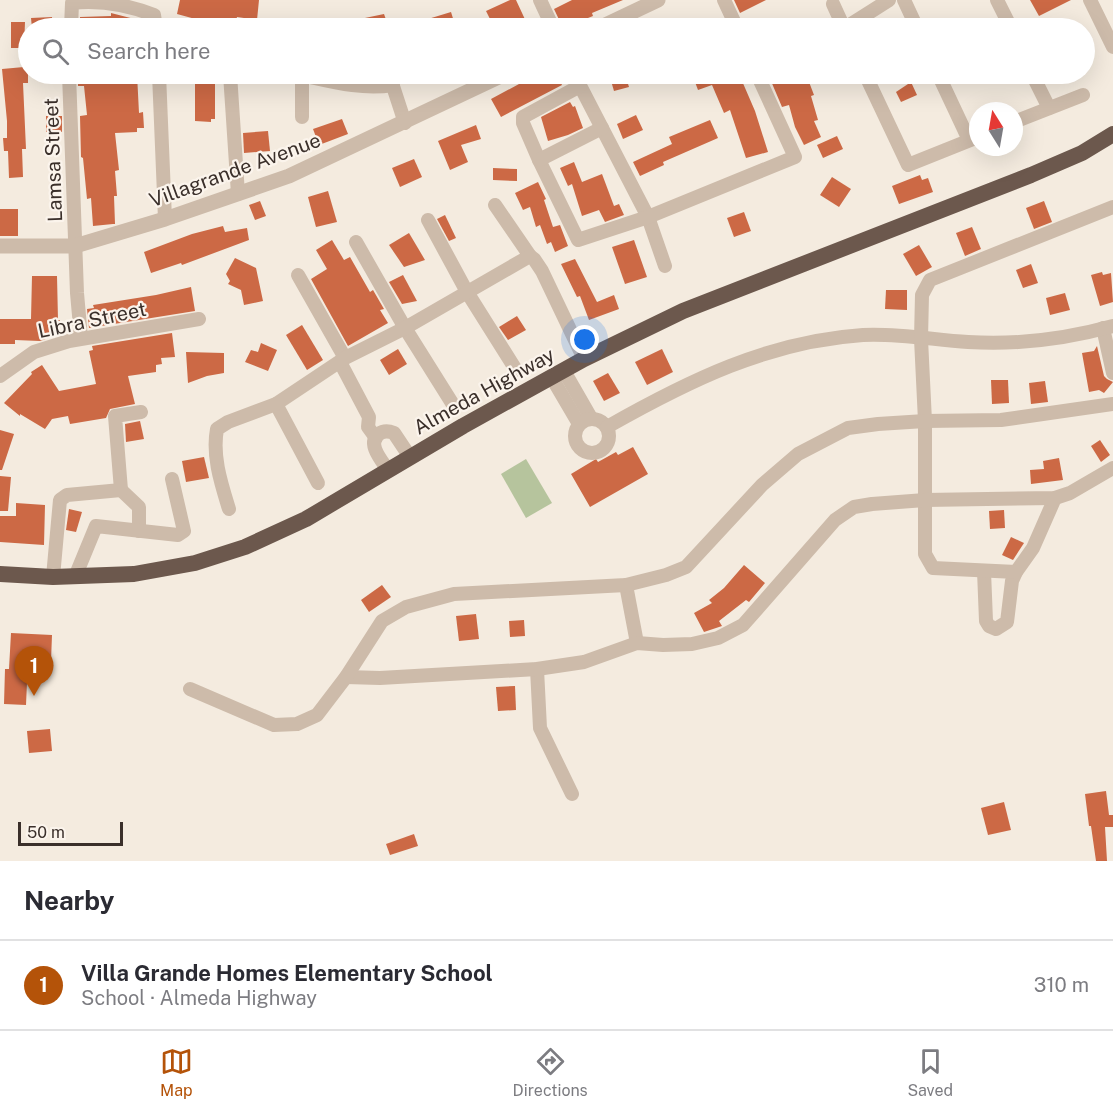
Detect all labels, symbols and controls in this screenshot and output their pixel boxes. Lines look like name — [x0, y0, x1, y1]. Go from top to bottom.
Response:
search box — [18, 18, 1095, 84]
icon: search — [39, 35, 72, 68]
text: Search here — [87, 38, 211, 64]
street label: Lamsa Street — [39, 98, 67, 222]
north arrow — [969, 102, 1023, 156]
street label: Villagrande Avenue — [146, 128, 324, 212]
street label: Libra Street — [36, 297, 148, 343]
your location — [570, 325, 599, 354]
street label: Almeda Highway — [409, 342, 559, 440]
pin: 1 — [15, 646, 54, 696]
scale bar — [18, 819, 123, 846]
text: 50 m — [27, 823, 65, 842]
text: Nearby — [24, 885, 114, 916]
text: Villa Grande Homes Elementary School — [81, 960, 493, 986]
text: 1 — [39, 973, 48, 997]
text: 310 m — [1034, 973, 1089, 997]
text: School · Almeda Highway — [81, 986, 317, 1010]
tab: Map — [160, 1045, 193, 1100]
tab: Directions — [513, 1045, 588, 1100]
tab: Saved — [907, 1045, 953, 1100]

